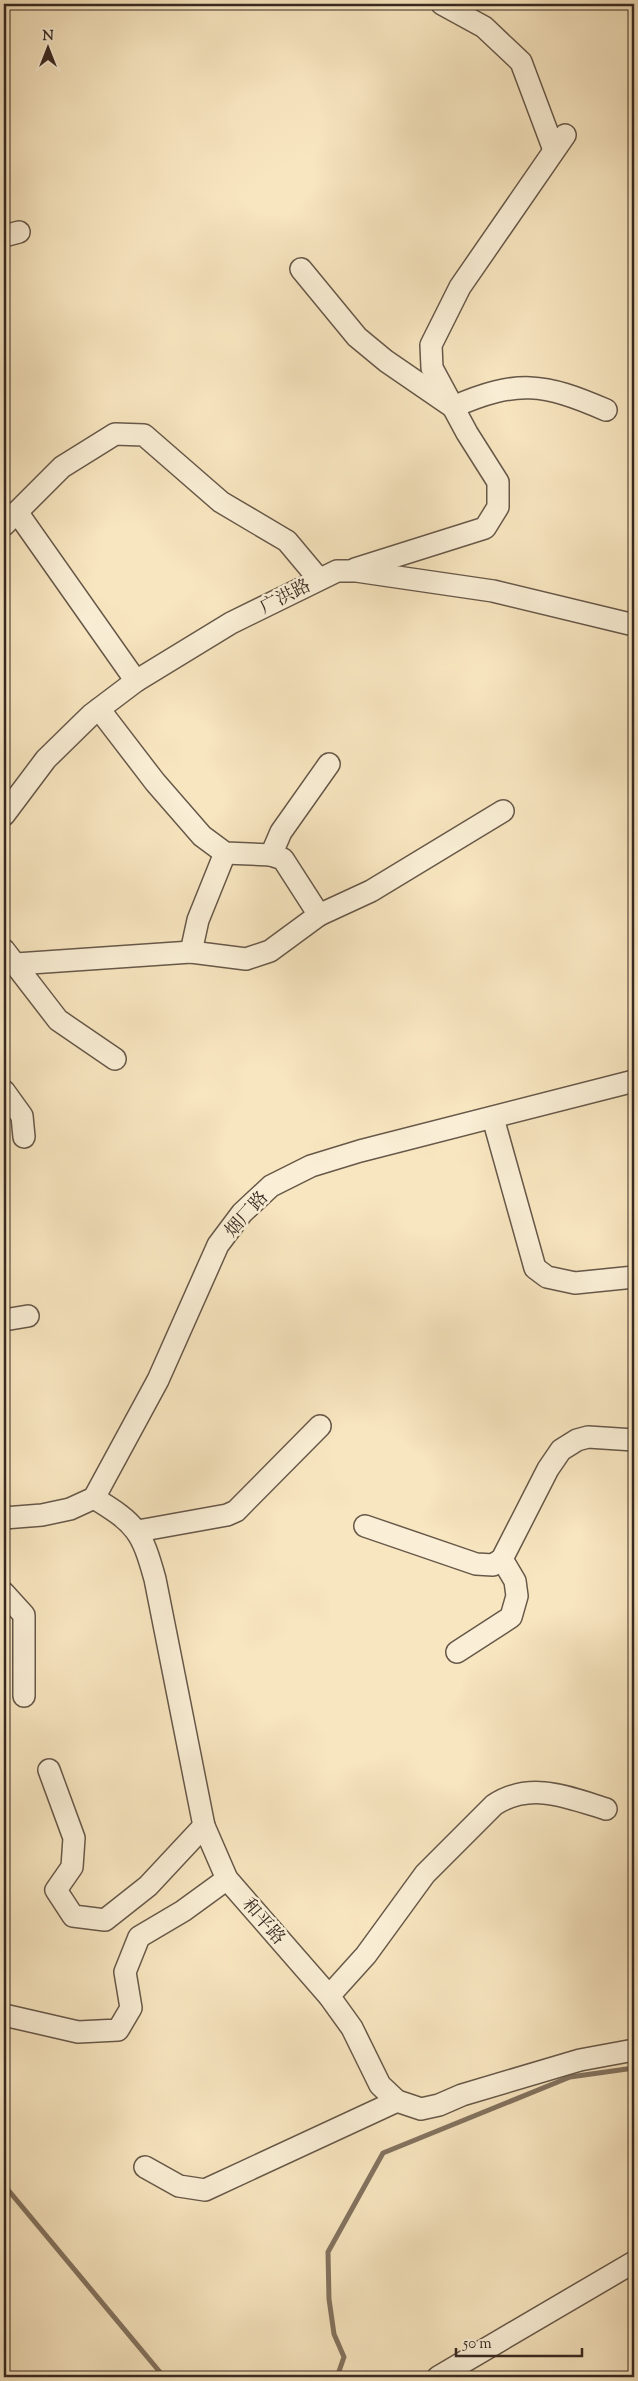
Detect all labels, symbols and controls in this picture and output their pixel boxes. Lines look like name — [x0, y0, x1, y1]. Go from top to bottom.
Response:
north arrow — [22, 22, 72, 72]
text: N — [42, 27, 54, 47]
street label: 广洪路 — [256, 574, 316, 622]
street label: 烟厂路 — [220, 1187, 275, 1244]
street label: 和平路 — [235, 1893, 290, 1951]
scale bar — [456, 2326, 582, 2358]
text: 50 m — [462, 2334, 492, 2355]

